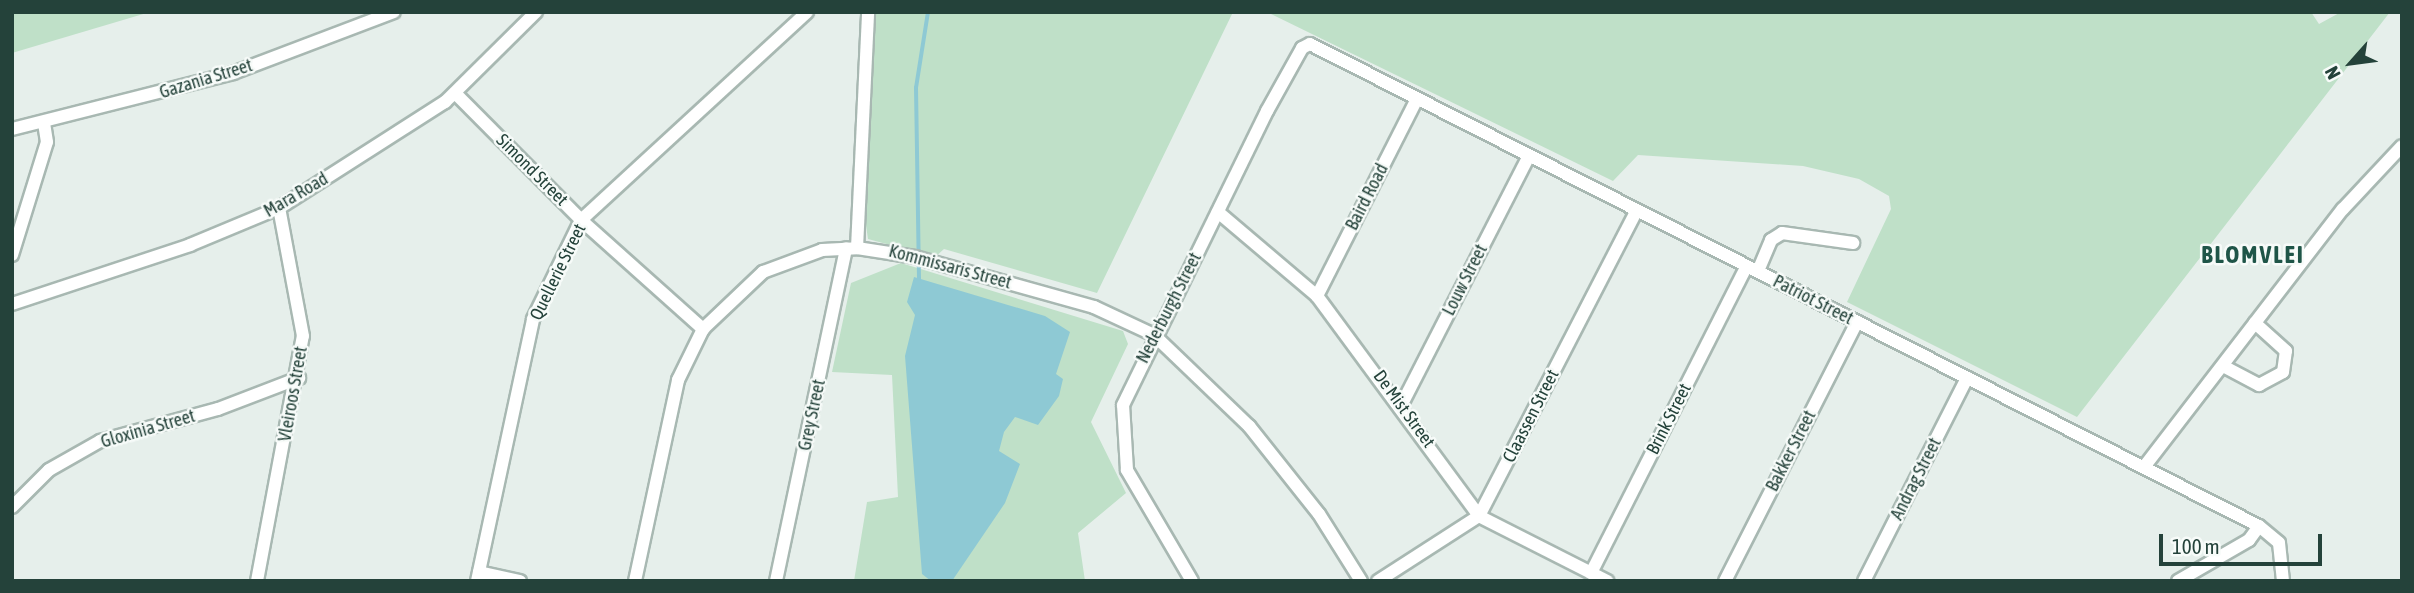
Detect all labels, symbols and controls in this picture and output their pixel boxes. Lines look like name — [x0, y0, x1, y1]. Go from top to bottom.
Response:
north arrow — [2316, 28, 2386, 98]
street label: Gazania Street — [157, 55, 255, 103]
text: N — [2320, 63, 2345, 83]
street label: Simond Street — [492, 130, 572, 210]
street label: Baird Road — [1341, 160, 1393, 234]
street label: Mara Road — [260, 168, 332, 222]
street label: Quellerie Street — [525, 220, 591, 324]
street label: Kommissaris Street — [886, 240, 1014, 294]
street label: Louw Street — [1438, 241, 1492, 319]
district label: BLOMVLEI — [2202, 241, 2304, 269]
street label: Nederburgh Street — [1132, 249, 1206, 367]
street label: Patriot Street — [1769, 271, 1857, 329]
street label: Vleiroos Street — [274, 345, 312, 443]
street label: De Mist Street — [1369, 366, 1439, 452]
street label: Claassen Street — [1498, 366, 1564, 466]
street label: Grey Street — [794, 377, 830, 453]
street label: Brink Street — [1642, 380, 1696, 458]
street label: Gloxinia Street — [98, 405, 198, 453]
street label: Bakker Street — [1761, 407, 1821, 495]
street label: Andrag Street — [1886, 434, 1946, 524]
scale bar — [2162, 520, 2325, 564]
text: 100 m — [2172, 534, 2220, 558]

